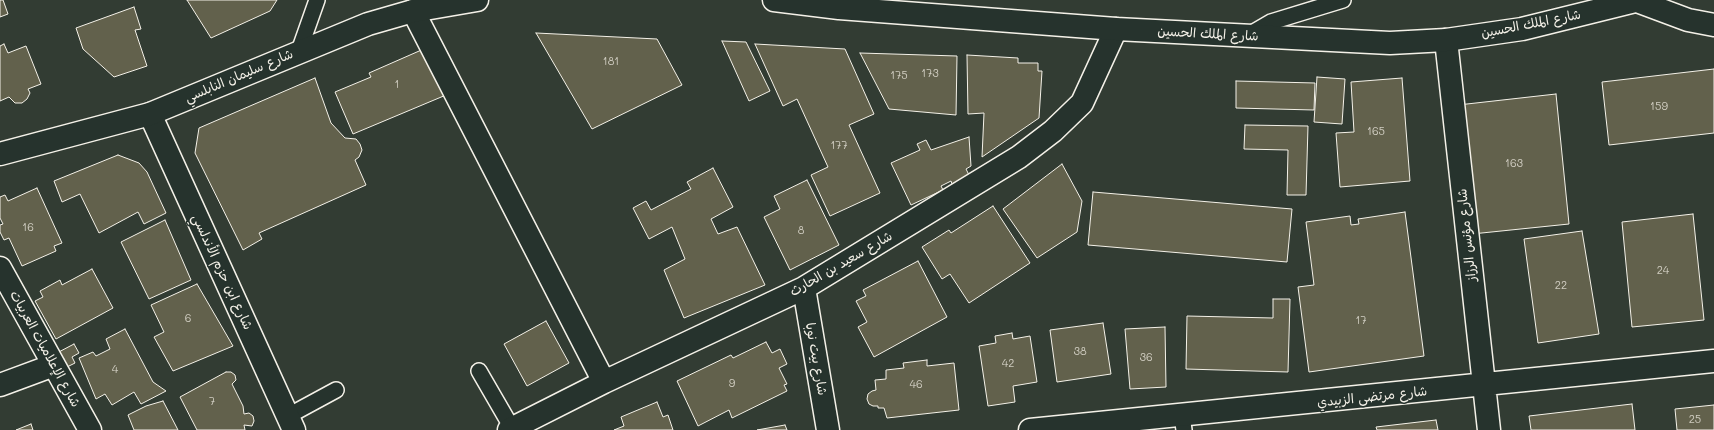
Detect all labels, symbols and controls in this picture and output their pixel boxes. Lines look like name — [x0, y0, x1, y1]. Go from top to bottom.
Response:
street label: شارع الملك الحسين — [1480, 7, 1582, 41]
street label: شارع الملك الحسين — [1157, 24, 1259, 44]
street label: شارع سليمان النابلسي — [182, 46, 296, 106]
house number: 181 — [603, 55, 619, 69]
house number: 173 — [921, 67, 939, 81]
house number: 175 — [890, 69, 908, 83]
house number: 1 — [395, 78, 399, 92]
house number: 159 — [1650, 100, 1668, 114]
house number: 165 — [1367, 125, 1385, 139]
house number: 177 — [830, 139, 848, 153]
house number: 163 — [1505, 157, 1523, 171]
street label: شارع مؤنس الرزاز — [1454, 188, 1480, 282]
street label: شارع ابن حزم الأندلسي — [188, 212, 256, 332]
house number: 16 — [22, 221, 34, 235]
house number: 8 — [798, 224, 804, 238]
street label: شارع سعيد بن الحارث — [787, 228, 895, 300]
house number: 24 — [1657, 264, 1669, 278]
house number: 22 — [1555, 279, 1567, 293]
street label: شارع الإعلاميات العربيات — [7, 288, 83, 410]
house number: 6 — [185, 312, 191, 326]
house number: 17 — [1355, 314, 1367, 328]
street label: شارع بيت نوبا — [802, 321, 830, 397]
house number: 38 — [1073, 345, 1087, 359]
house number: 36 — [1139, 351, 1153, 365]
house number: 42 — [1002, 357, 1014, 371]
house number: 4 — [112, 363, 118, 377]
house number: 9 — [729, 377, 735, 391]
house number: 46 — [909, 378, 923, 392]
street label: شارع مرتضى الزبيدي — [1316, 383, 1428, 411]
house number: 7 — [209, 395, 215, 409]
house number: 25 — [1689, 413, 1701, 427]

